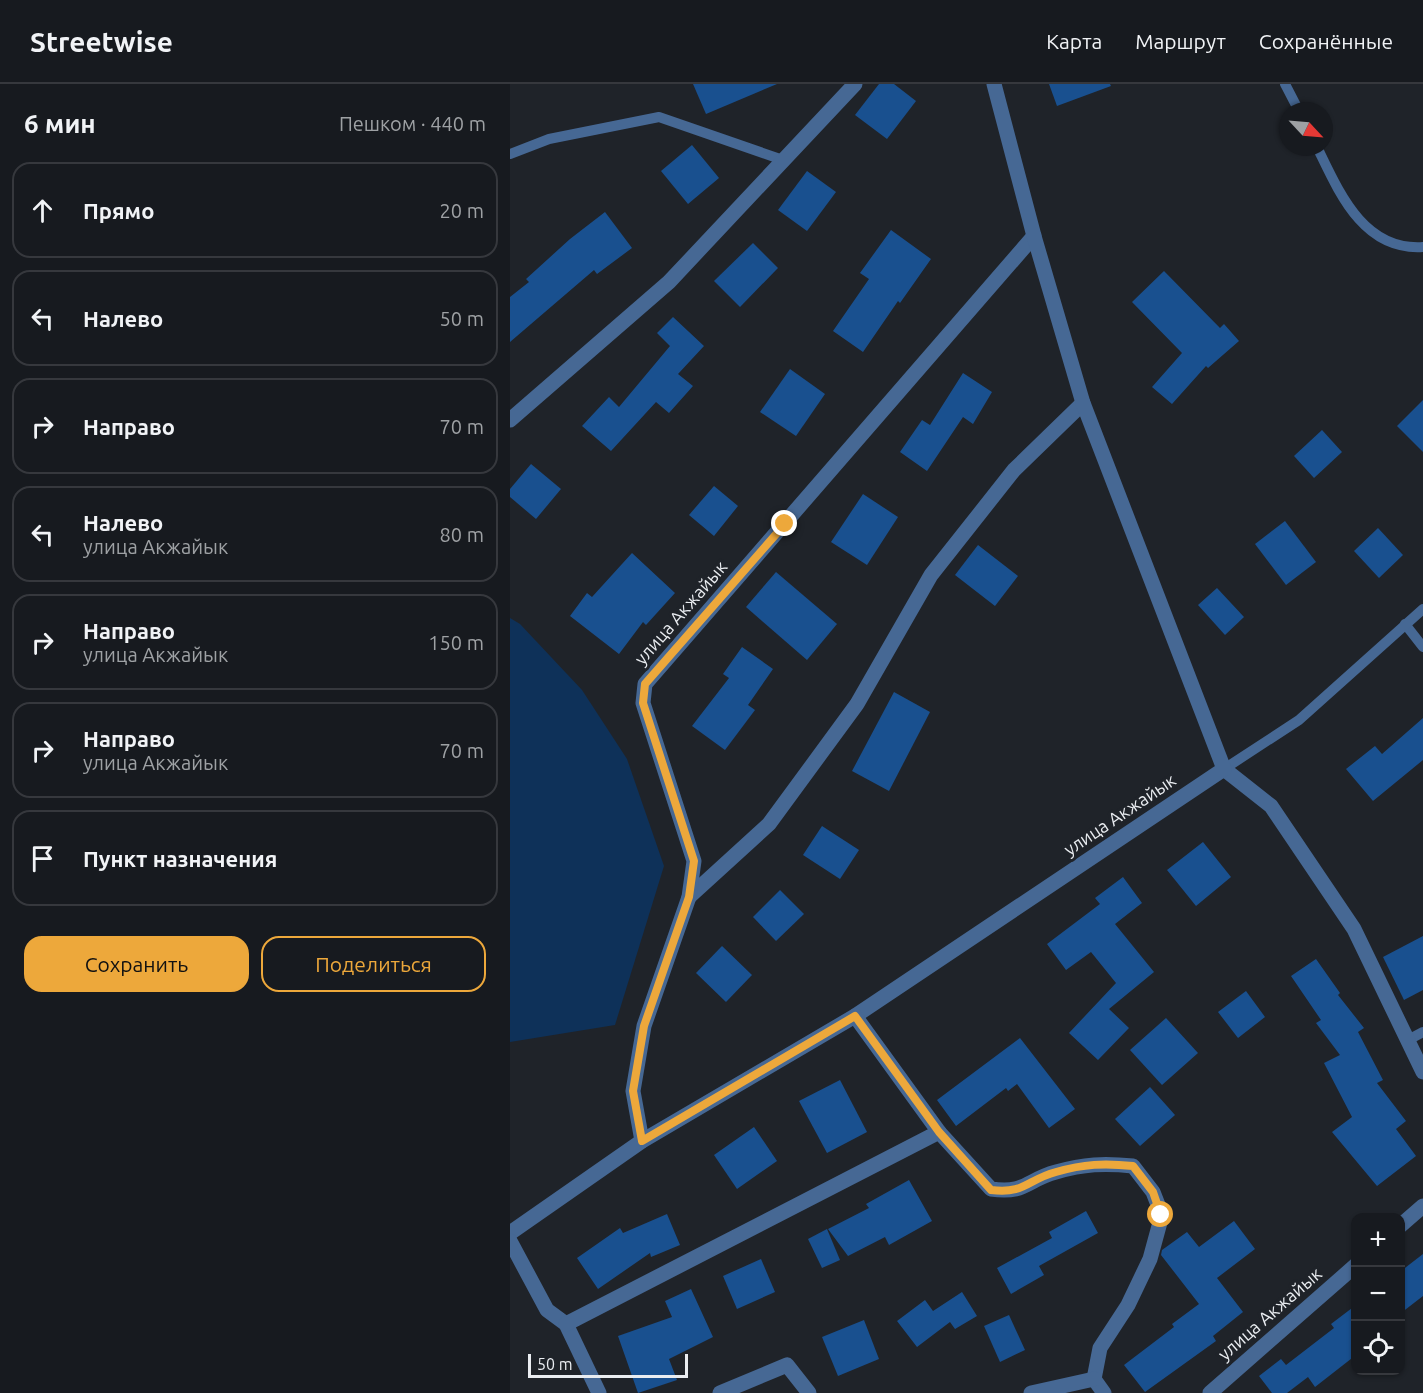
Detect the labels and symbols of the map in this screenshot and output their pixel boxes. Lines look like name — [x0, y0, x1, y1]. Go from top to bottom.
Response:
north arrow — [1279, 102, 1333, 156]
route end — [771, 510, 797, 536]
street label: улица Акжайык — [630, 556, 731, 668]
street label: улица Акжайык — [1060, 769, 1179, 859]
route start — [1147, 1201, 1173, 1227]
street label: улица Акжайык — [1213, 1263, 1325, 1364]
scale bar — [528, 1351, 688, 1378]

